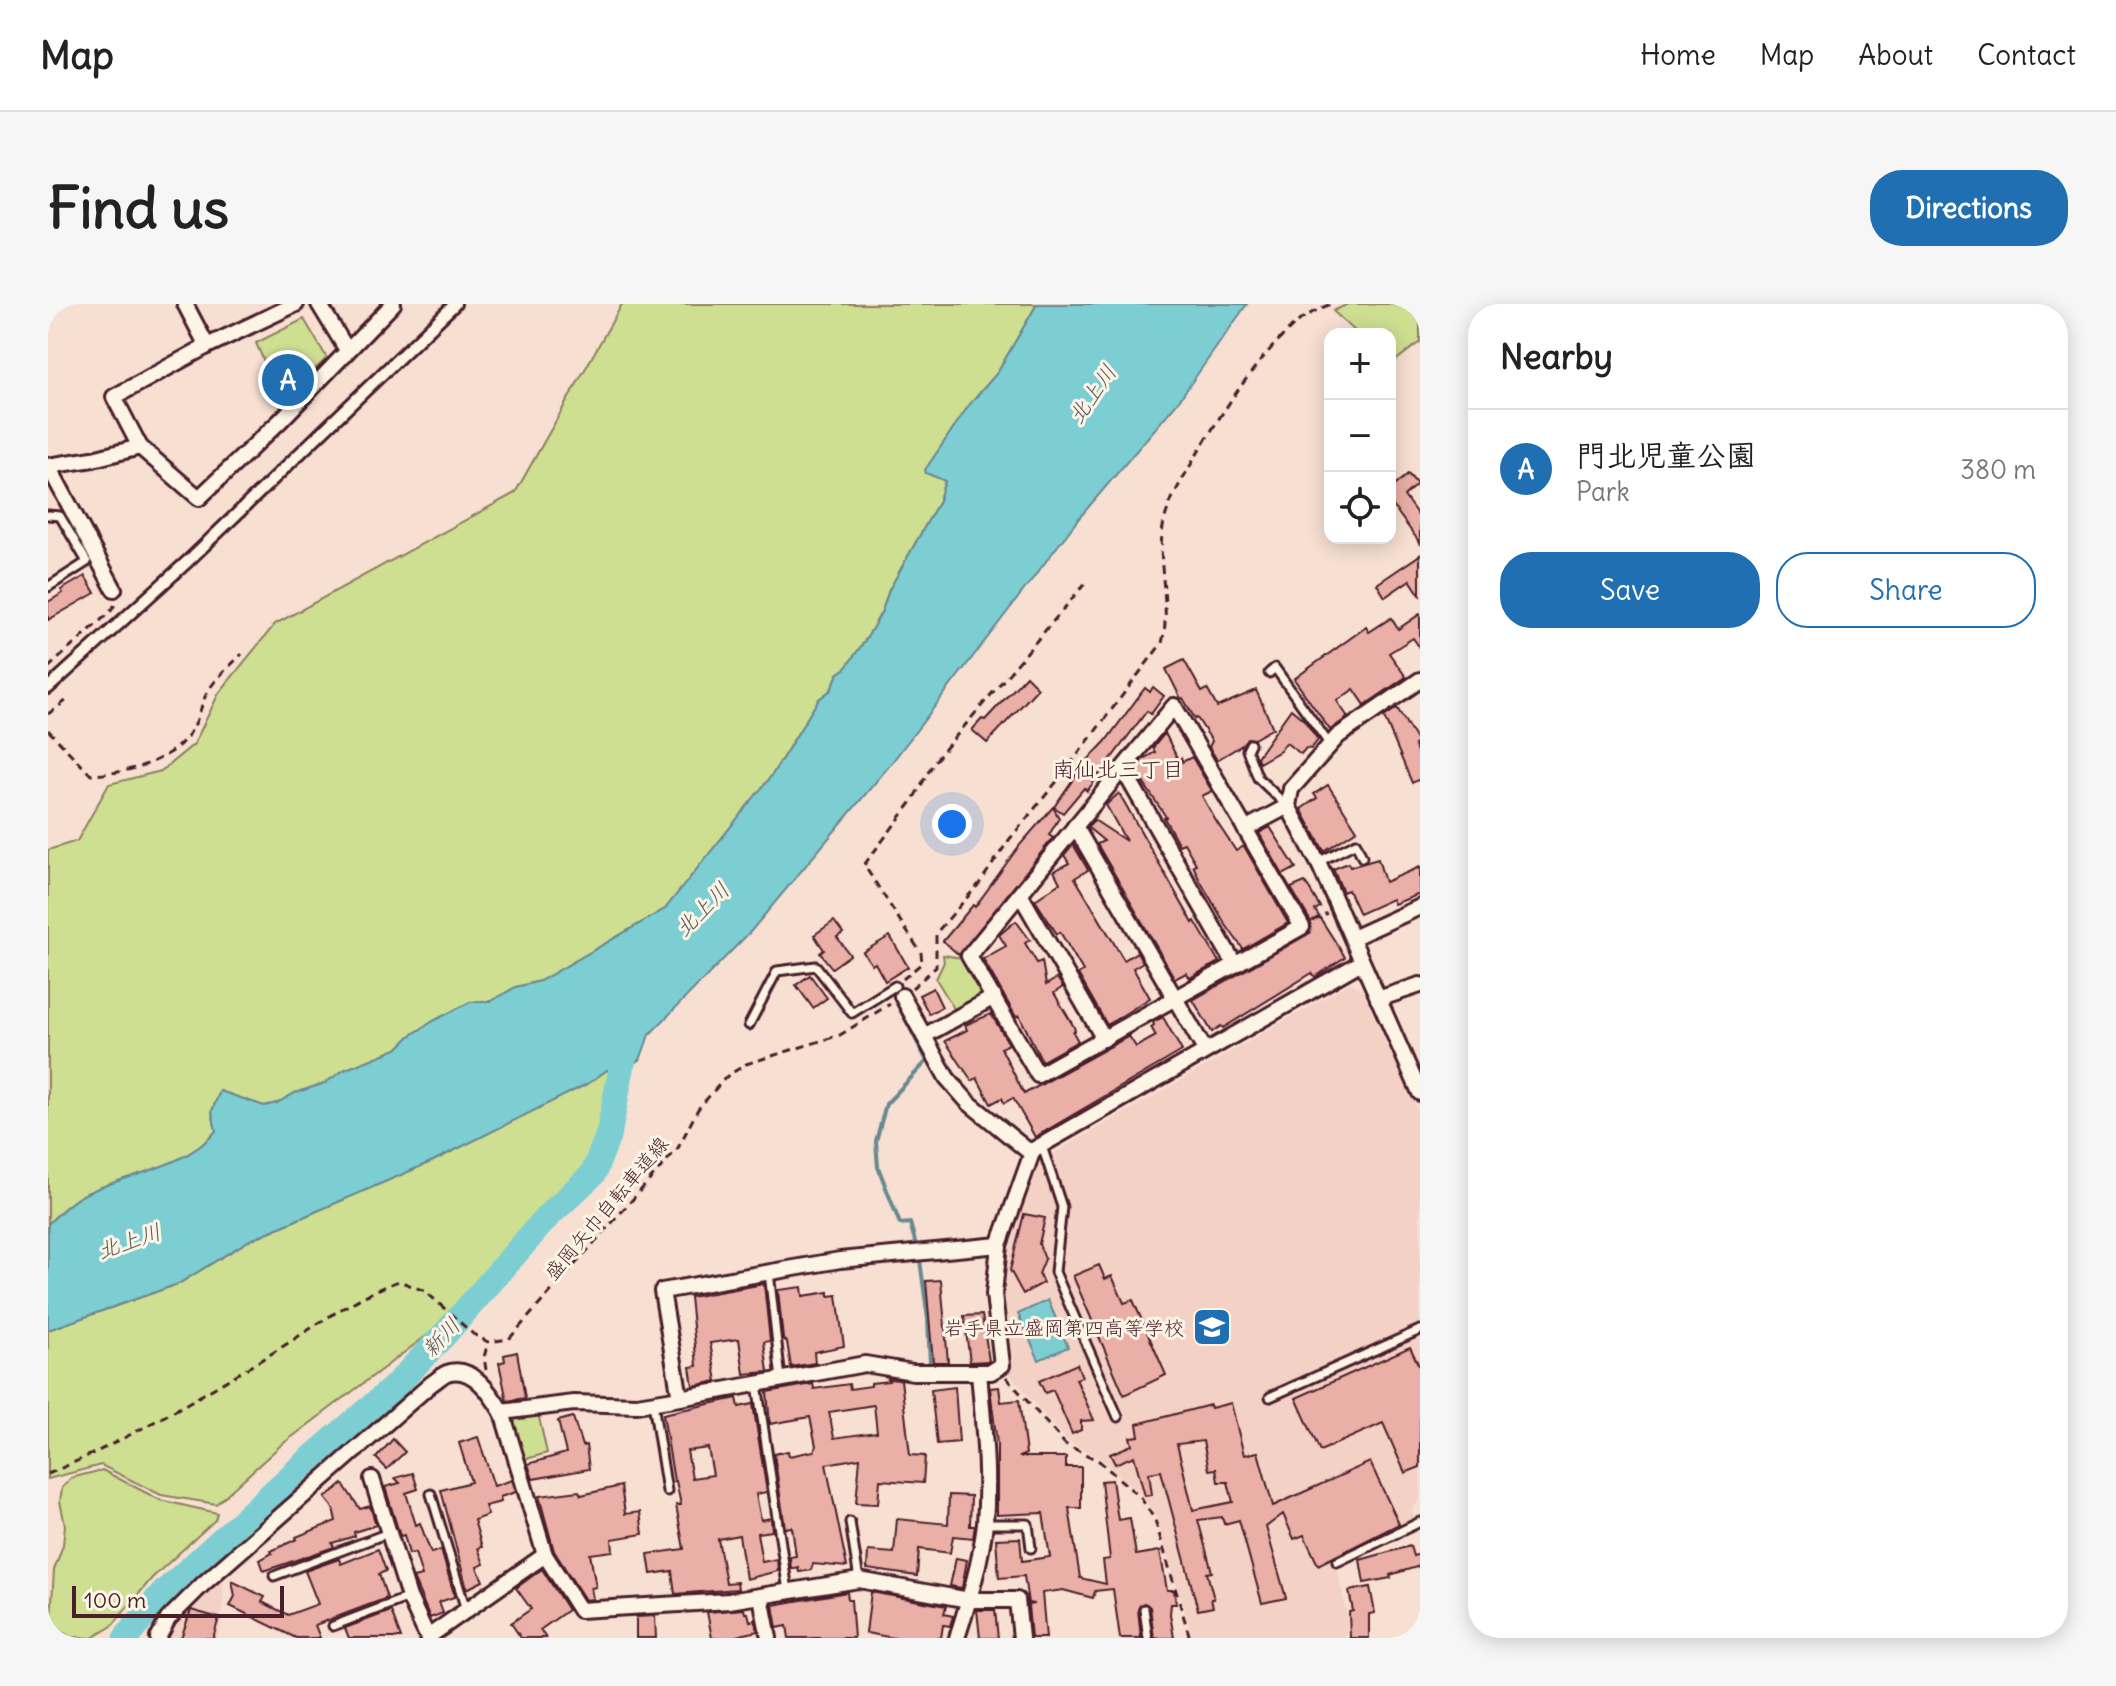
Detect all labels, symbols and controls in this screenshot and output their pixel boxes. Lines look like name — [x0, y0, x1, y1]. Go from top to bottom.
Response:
text: Map — [40, 32, 114, 79]
text: Home — [1640, 37, 1716, 73]
text: Map — [1760, 37, 1814, 73]
text: About — [1858, 37, 1933, 73]
text: Contact — [1977, 37, 2076, 73]
button: Directions — [1870, 170, 2068, 246]
text: Find us — [48, 173, 229, 243]
map controls — [1324, 328, 1396, 544]
button: + — [1324, 328, 1396, 400]
text: Nearby — [1500, 335, 1613, 378]
pin: A — [262, 350, 314, 410]
water label: 北上川 — [1062, 359, 1122, 429]
button: − — [1324, 400, 1396, 472]
text: 門北児童公園 — [1576, 436, 1756, 474]
text: A — [1518, 453, 1534, 486]
text: 380 m — [1960, 453, 2036, 486]
button: locate — [1324, 472, 1396, 544]
text: Park — [1576, 475, 1630, 508]
button: Save — [1500, 552, 1760, 628]
button: Share — [1776, 552, 2036, 628]
district label: 南仙北三丁目 — [1052, 755, 1184, 783]
your location — [932, 804, 972, 844]
water label: 北上川 — [669, 876, 735, 942]
street label: 盛岡矢巾自転車道線 — [539, 1131, 673, 1285]
water label: 北上川 — [93, 1217, 165, 1265]
school or university icon: 岩手県立盛岡第四高等学校 — [1191, 1306, 1233, 1348]
water label: 新川 — [416, 1311, 466, 1363]
place label: 岩手県立盛岡第四高等学校 — [944, 1315, 1184, 1340]
scale bar — [72, 1582, 284, 1618]
text: 100 m — [84, 1586, 146, 1614]

